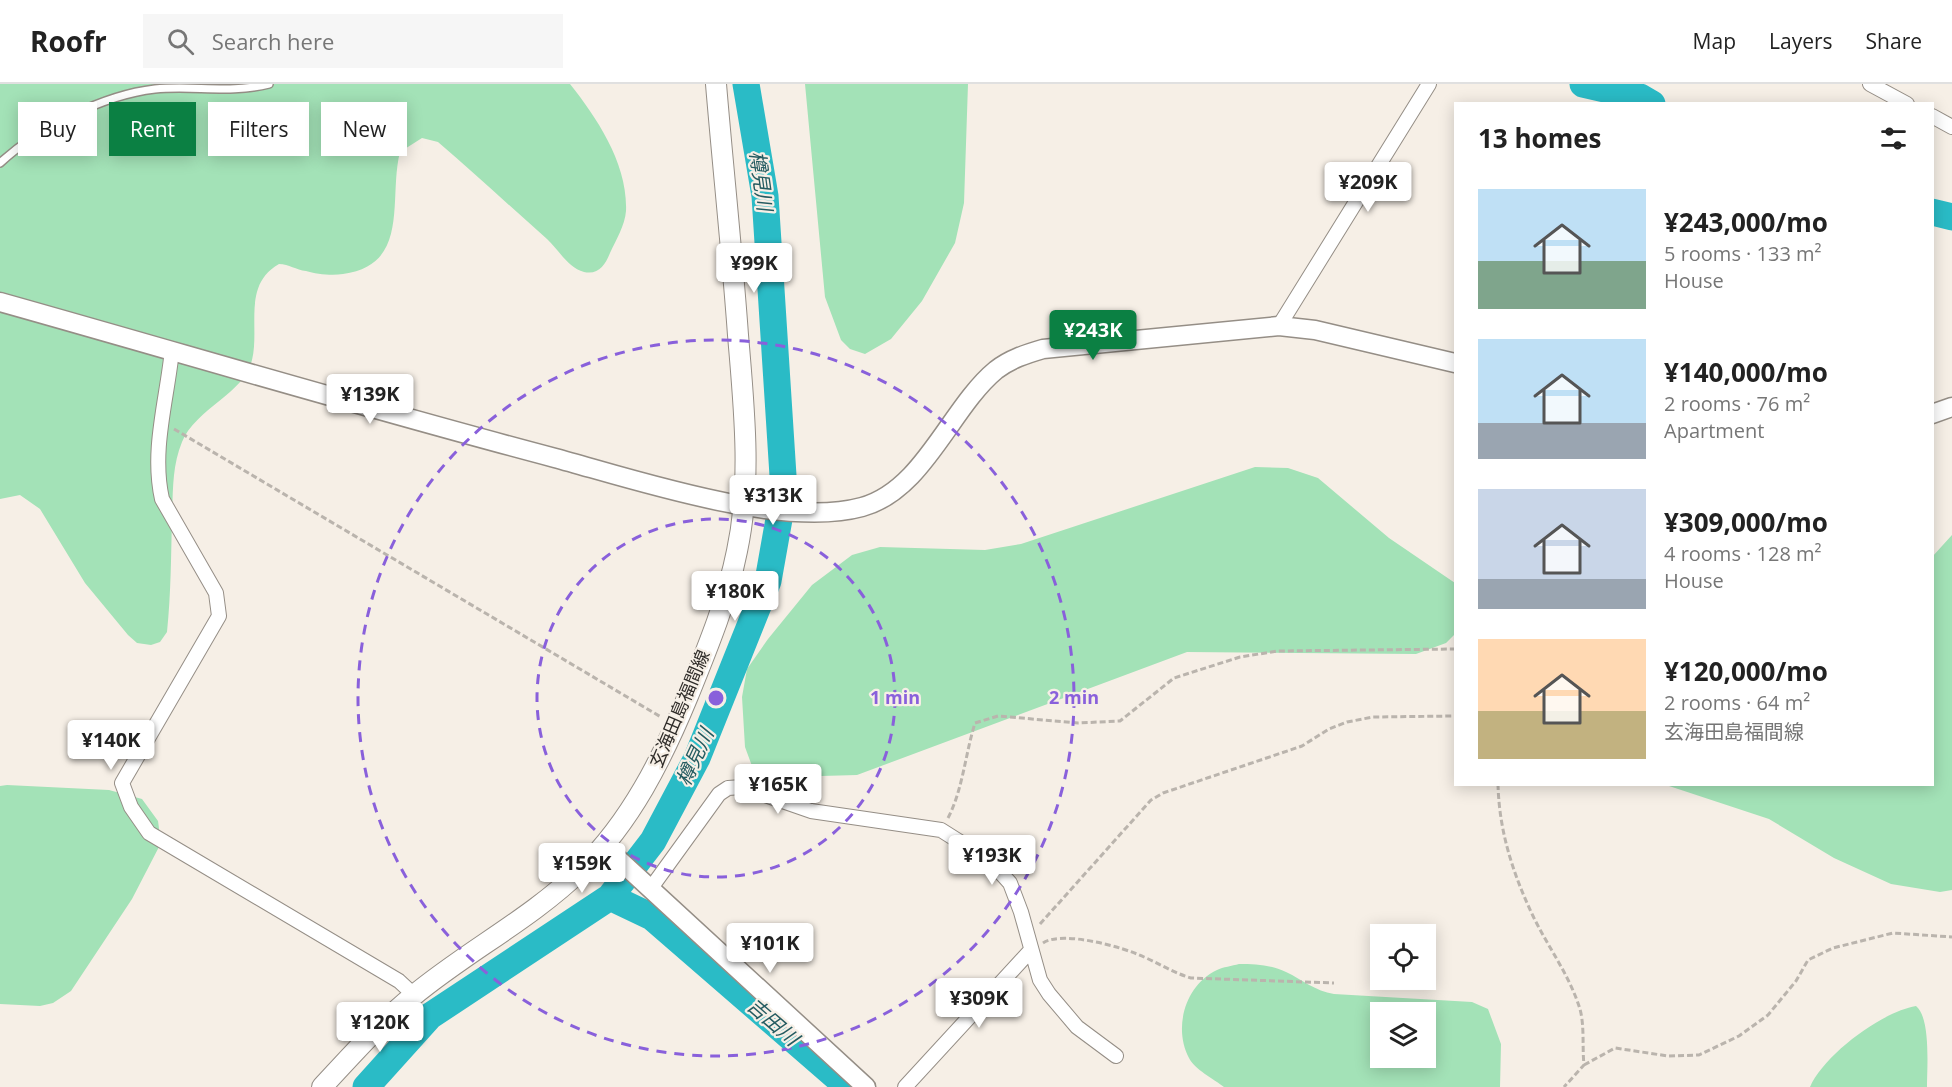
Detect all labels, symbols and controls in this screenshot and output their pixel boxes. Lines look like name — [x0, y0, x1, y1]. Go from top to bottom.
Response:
search box — [143, 14, 563, 68]
text: Roofr — [30, 22, 107, 60]
icon: search — [164, 25, 197, 58]
text: Search here — [212, 26, 334, 56]
text: Map — [1693, 27, 1736, 55]
text: Layers — [1769, 27, 1833, 55]
text: Share — [1866, 27, 1922, 55]
chip: Buy — [18, 102, 97, 156]
chip: Rent — [109, 102, 196, 156]
chip: Filters — [208, 102, 309, 156]
chip: New — [321, 102, 407, 156]
text: 13 homes — [1478, 120, 1602, 156]
icon: filters — [1877, 122, 1910, 155]
water label: 樽見川 — [744, 149, 779, 214]
pin: ¥209K — [1326, 162, 1410, 213]
text: ¥209K — [1338, 168, 1398, 195]
text: ¥243,000/mo — [1664, 204, 1828, 240]
icon: home — [1526, 213, 1598, 285]
text: 5 rooms · 133 m² — [1664, 240, 1822, 267]
pin: ¥99K — [718, 243, 790, 294]
text: ¥99K — [730, 249, 778, 276]
text: House — [1664, 267, 1724, 294]
pin: ¥243K — [1051, 310, 1135, 361]
text: ¥243K — [1063, 316, 1123, 343]
text: ¥140,000/mo — [1664, 354, 1828, 390]
icon: home — [1526, 363, 1598, 435]
pin: ¥139K — [328, 374, 412, 425]
text: ¥139K — [340, 380, 400, 407]
text: 2 rooms · 76 m² — [1664, 390, 1810, 417]
text: Apartment — [1664, 417, 1764, 444]
pin: ¥313K — [731, 475, 815, 526]
text: ¥313K — [743, 481, 803, 508]
text: ¥309,000/mo — [1664, 504, 1828, 540]
icon: home — [1526, 513, 1598, 585]
text: 4 rooms · 128 m² — [1664, 540, 1822, 567]
text: House — [1664, 567, 1724, 594]
pin: ¥180K — [693, 571, 777, 622]
text: ¥180K — [705, 577, 765, 604]
street label: 玄海田島福間線 — [643, 646, 715, 771]
text: ¥120,000/mo — [1664, 653, 1828, 689]
icon: home — [1526, 663, 1598, 735]
text: 1 min — [870, 685, 920, 709]
text: 2 min — [1049, 685, 1099, 709]
centre of rings — [706, 688, 726, 708]
text: 2 rooms · 64 m² — [1664, 689, 1810, 716]
text: 玄海田島福間線 — [1664, 718, 1804, 745]
pin: ¥140K — [69, 720, 153, 771]
water label: 樽見川 — [670, 722, 720, 790]
text: ¥140K — [81, 726, 141, 753]
pin: ¥165K — [736, 764, 820, 815]
text: ¥165K — [748, 770, 808, 797]
pin: ¥193K — [950, 835, 1034, 886]
text: ¥193K — [962, 841, 1022, 868]
pin: ¥159K — [540, 843, 624, 894]
text: ¥159K — [552, 849, 612, 876]
pin: ¥101K — [728, 923, 812, 974]
map controls — [1370, 924, 1436, 1068]
button: locate — [1370, 924, 1436, 990]
text: ¥101K — [740, 929, 800, 956]
pin: ¥309K — [937, 978, 1021, 1029]
text: ¥309K — [949, 984, 1009, 1011]
water label: 吉田川 — [742, 992, 806, 1053]
pin: ¥120K — [338, 1002, 422, 1053]
button: layers — [1370, 1002, 1436, 1068]
text: ¥120K — [350, 1008, 410, 1035]

